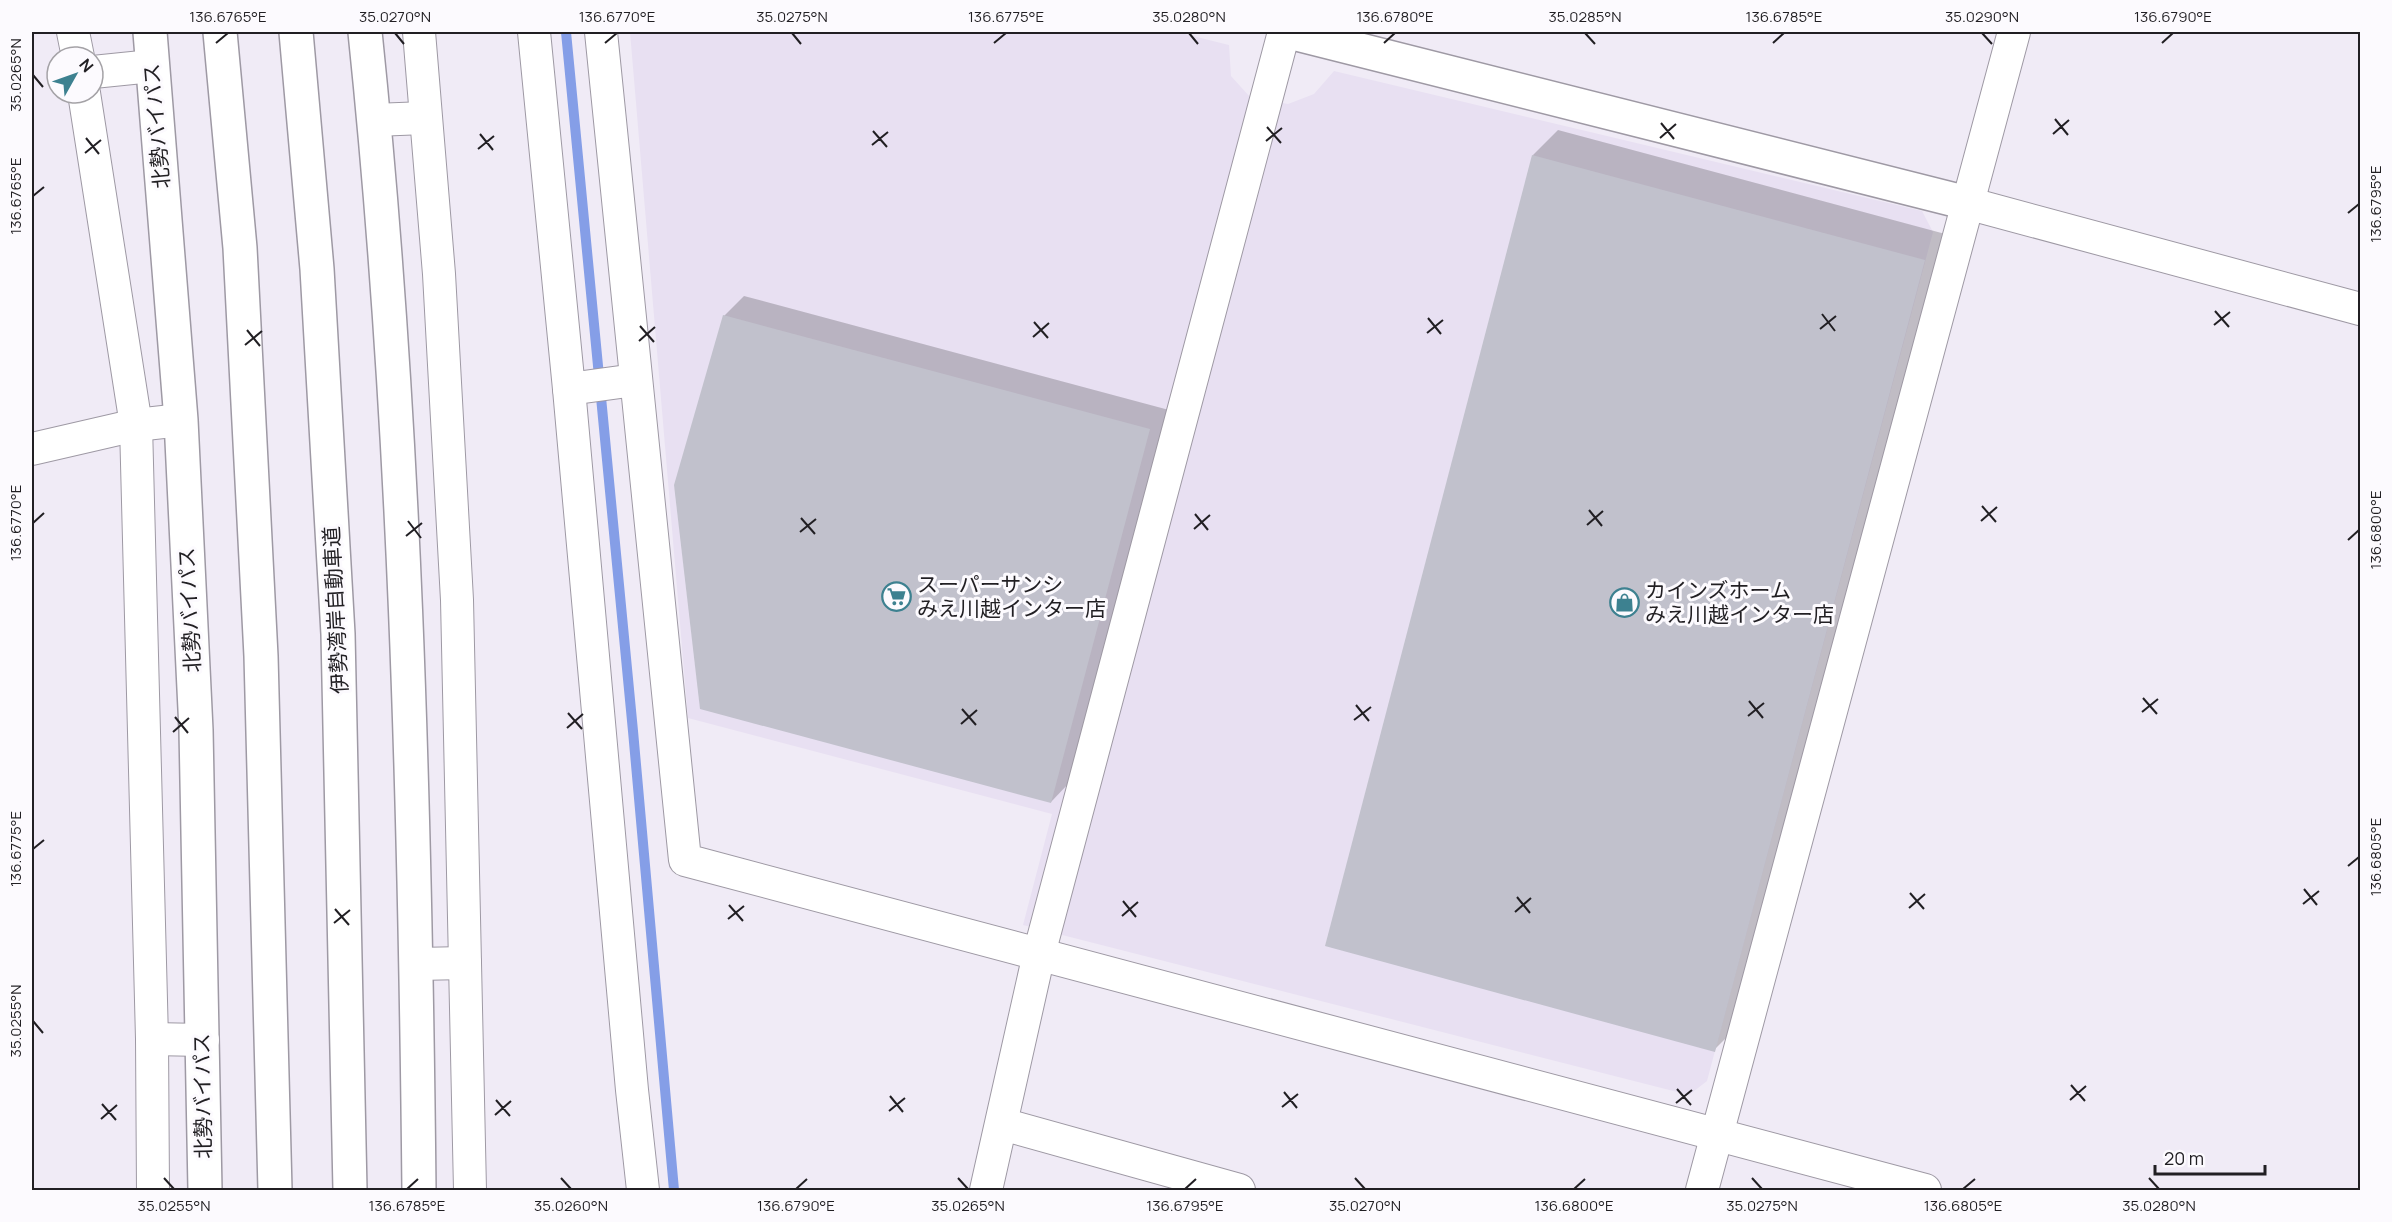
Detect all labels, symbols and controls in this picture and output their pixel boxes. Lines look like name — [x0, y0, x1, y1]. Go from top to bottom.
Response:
text: 136.6765°E — [189, 6, 267, 27]
text: 35.0270°N — [359, 6, 431, 27]
text: 136.6770°E — [579, 6, 655, 27]
text: 35.0275°N — [756, 6, 828, 27]
text: 136.6775°E — [968, 6, 1044, 27]
text: 35.0280°N — [1152, 6, 1226, 27]
text: 136.6780°E — [1356, 6, 1434, 27]
text: 35.0285°N — [1549, 6, 1621, 27]
text: 136.6785°E — [1746, 6, 1822, 27]
text: 35.0290°N — [1945, 6, 2019, 27]
text: 136.6790°E — [2134, 6, 2212, 27]
text: 35.0265°N — [5, 38, 26, 112]
north arrow — [45, 45, 105, 105]
text: N — [74, 54, 99, 77]
street label: 北勢バイパス — [137, 62, 175, 190]
text: 136.6765°E — [5, 157, 26, 235]
text: 136.6795°E — [2365, 165, 2386, 243]
text: 136.6770°E — [5, 485, 26, 561]
text: 136.6800°E — [2365, 491, 2386, 569]
street label: 伊勢湾岸自動車道 — [317, 525, 353, 695]
street label: 北勢バイパス — [172, 547, 206, 673]
place label: スーパーサンシ みえ川越インター店 — [917, 570, 1106, 622]
place label: カインズホーム みえ川越インター店 — [1645, 576, 1834, 628]
supermarket icon: スーパーサンシ みえ川越インター店 — [880, 581, 912, 613]
shop icon: カインズホーム みえ川越インター店 — [1608, 587, 1640, 619]
text: 136.6775°E — [5, 811, 26, 887]
text: 136.6805°E — [2365, 818, 2386, 896]
text: 35.0255°N — [5, 985, 26, 1057]
street label: 北勢バイパス — [187, 1033, 217, 1159]
scale bar — [2155, 1138, 2264, 1176]
text: 20 m — [2164, 1146, 2204, 1170]
text: 35.0255°N — [138, 1195, 210, 1216]
text: 136.6785°E — [369, 1195, 445, 1216]
text: 35.0260°N — [534, 1195, 608, 1216]
text: 136.6790°E — [757, 1195, 835, 1216]
text: 35.0265°N — [931, 1195, 1005, 1216]
text: 136.6795°E — [1146, 1195, 1224, 1216]
text: 35.0270°N — [1329, 1195, 1401, 1216]
text: 136.6800°E — [1535, 1195, 1613, 1216]
text: 35.0275°N — [1726, 1195, 1798, 1216]
text: 136.6805°E — [1924, 1195, 2002, 1216]
text: 35.0280°N — [2122, 1195, 2196, 1216]

